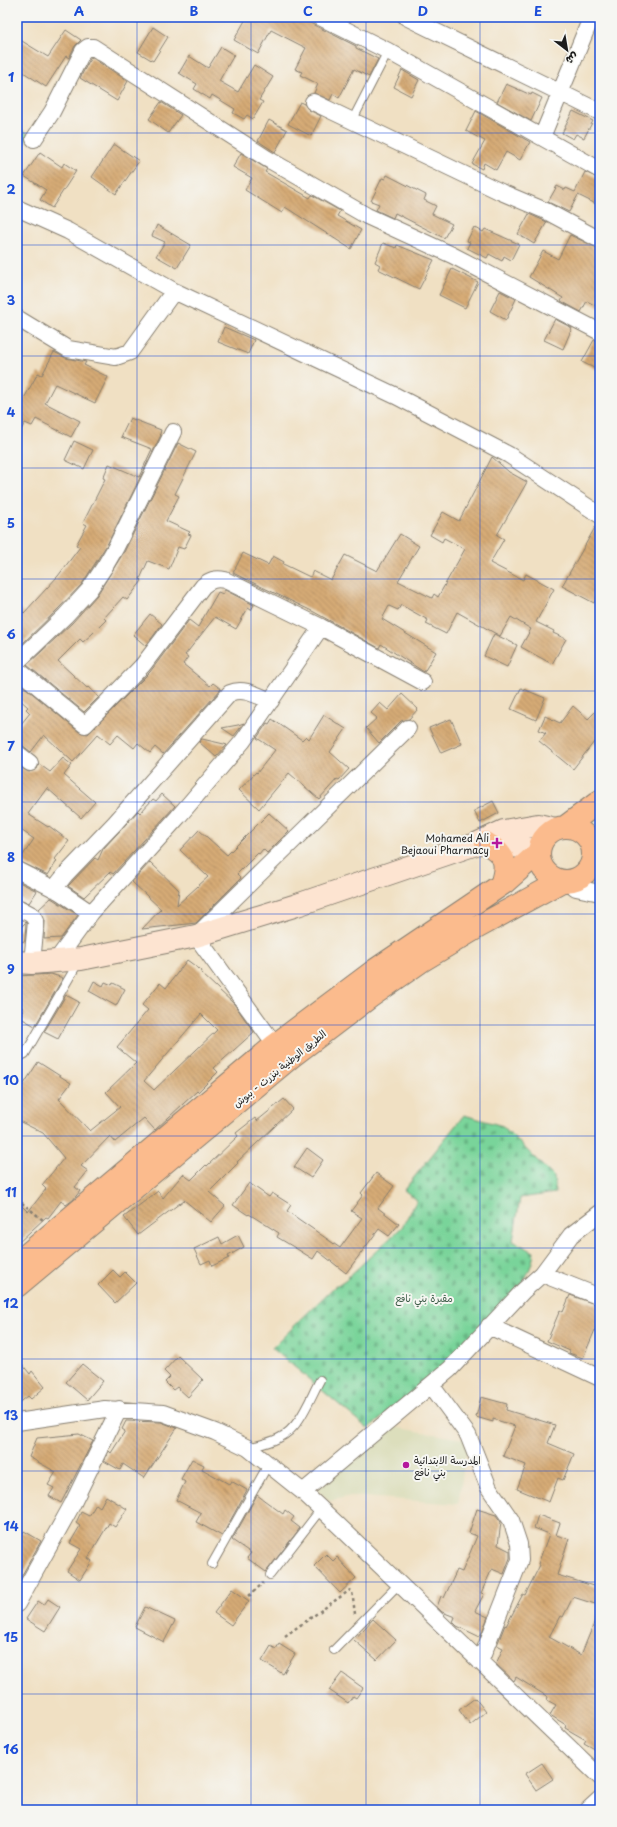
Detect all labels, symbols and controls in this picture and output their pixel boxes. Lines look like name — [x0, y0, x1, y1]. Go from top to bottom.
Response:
text: A — [74, 1, 84, 20]
text: B — [190, 1, 199, 20]
text: C — [303, 1, 313, 20]
text: D — [418, 1, 428, 20]
text: E — [534, 1, 542, 20]
north arrow — [547, 30, 587, 70]
text: ش — [563, 49, 582, 69]
text: 1 — [8, 67, 14, 86]
text: 2 — [6, 179, 16, 198]
text: 3 — [7, 290, 16, 309]
text: 4 — [7, 402, 16, 421]
text: 5 — [7, 513, 15, 532]
text: 6 — [6, 624, 16, 643]
text: 7 — [7, 736, 15, 755]
place label: Mohamed Ali Bejaoui Pharmacy — [401, 830, 489, 857]
marker: Mohamed Ali Bejaoui Pharmacy — [492, 838, 502, 848]
text: 8 — [7, 847, 15, 866]
text: 9 — [7, 959, 15, 978]
street label: الطريق الوطنية بنزرت - ببوش — [229, 1026, 329, 1110]
text: 10 — [3, 1070, 19, 1089]
text: 11 — [5, 1182, 17, 1201]
park label: مقبرة بني نافع — [395, 1290, 453, 1308]
text: 12 — [3, 1293, 19, 1312]
text: 13 — [4, 1405, 19, 1424]
place label: المدرسة الابتدائية بني نافع — [414, 1452, 481, 1482]
marker: المدرسة الابتدائية بني نافع — [401, 1460, 411, 1470]
text: 14 — [3, 1516, 19, 1535]
text: 15 — [4, 1627, 18, 1646]
text: 16 — [3, 1739, 19, 1758]

